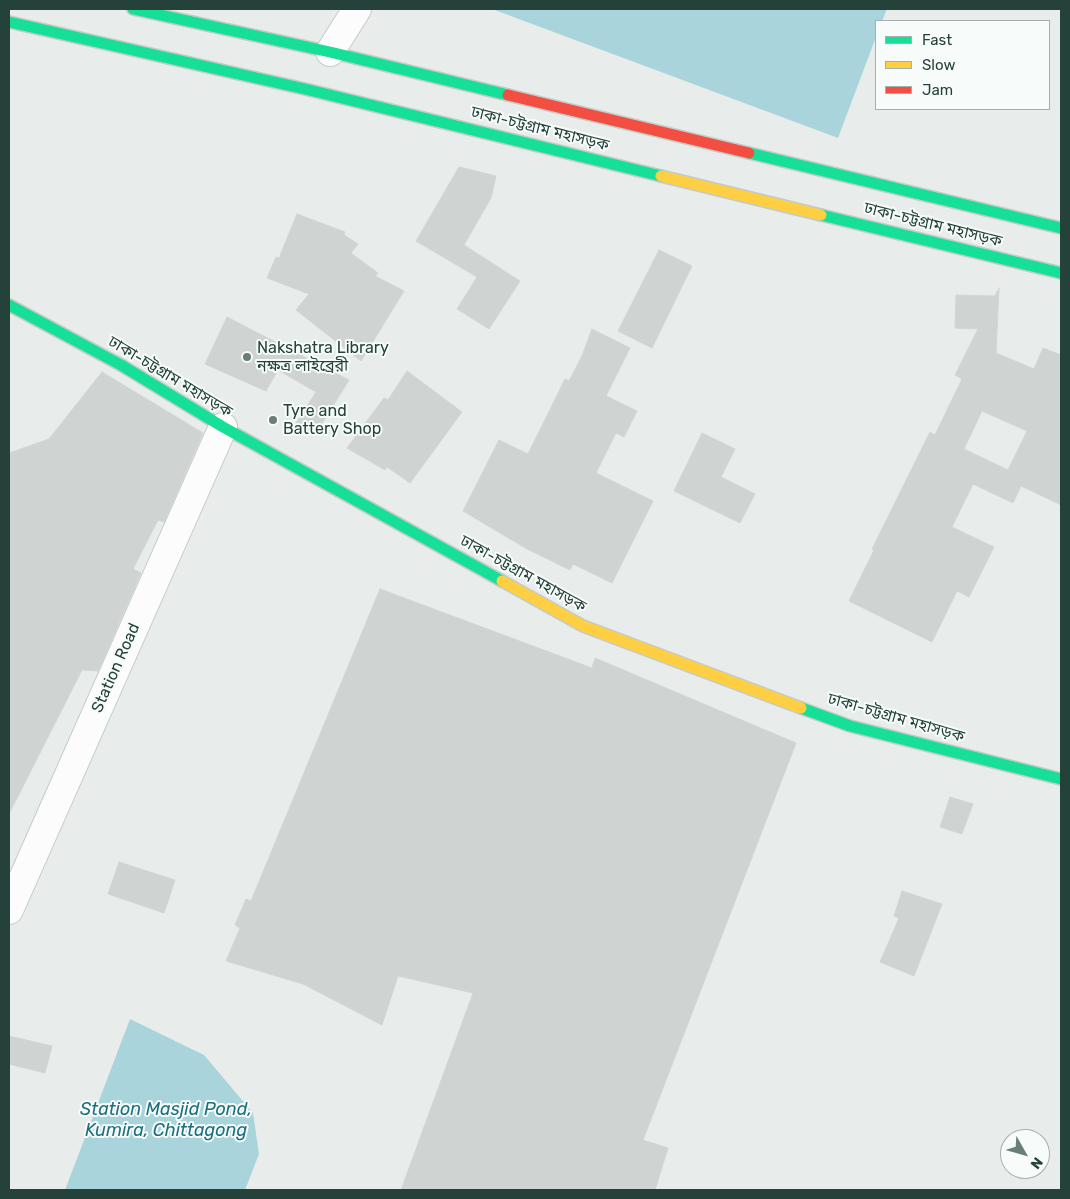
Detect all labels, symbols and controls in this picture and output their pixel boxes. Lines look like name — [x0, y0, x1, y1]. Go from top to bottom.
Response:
legend — [875, 20, 1050, 110]
text: Fast — [922, 31, 952, 49]
text: Slow — [922, 56, 955, 74]
text: Jam — [922, 81, 953, 99]
street label: ঢাকা-চট্টগ্রাম মহাসড়ক — [469, 103, 611, 155]
street label: ঢাকা-চট্টগ্রাম মহাসড়ক — [862, 199, 1004, 251]
street label: ঢাকা-চট্টগ্রাম মহাসড়ক — [104, 332, 236, 422]
place label: Nakshatra Library নক্ষত্র লাইব্রেরী — [257, 338, 389, 376]
marker: Nakshatra Library নক্ষত্র লাইব্রেরী — [241, 351, 253, 363]
place label: Tyre and Battery Shop — [283, 401, 381, 439]
marker: Tyre and Battery Shop — [267, 414, 279, 426]
street label: ঢাকা-চট্টগ্রাম মহাসড়ক — [456, 531, 590, 617]
street label: Station Road — [88, 620, 144, 716]
street label: ঢাকা-চট্টগ্রাম মহাসড়ক — [825, 689, 967, 747]
water label: Station Masjid Pond, Kumira, Chittagong — [80, 1099, 252, 1142]
north arrow — [1000, 1129, 1050, 1179]
text: N — [1027, 1154, 1046, 1172]

